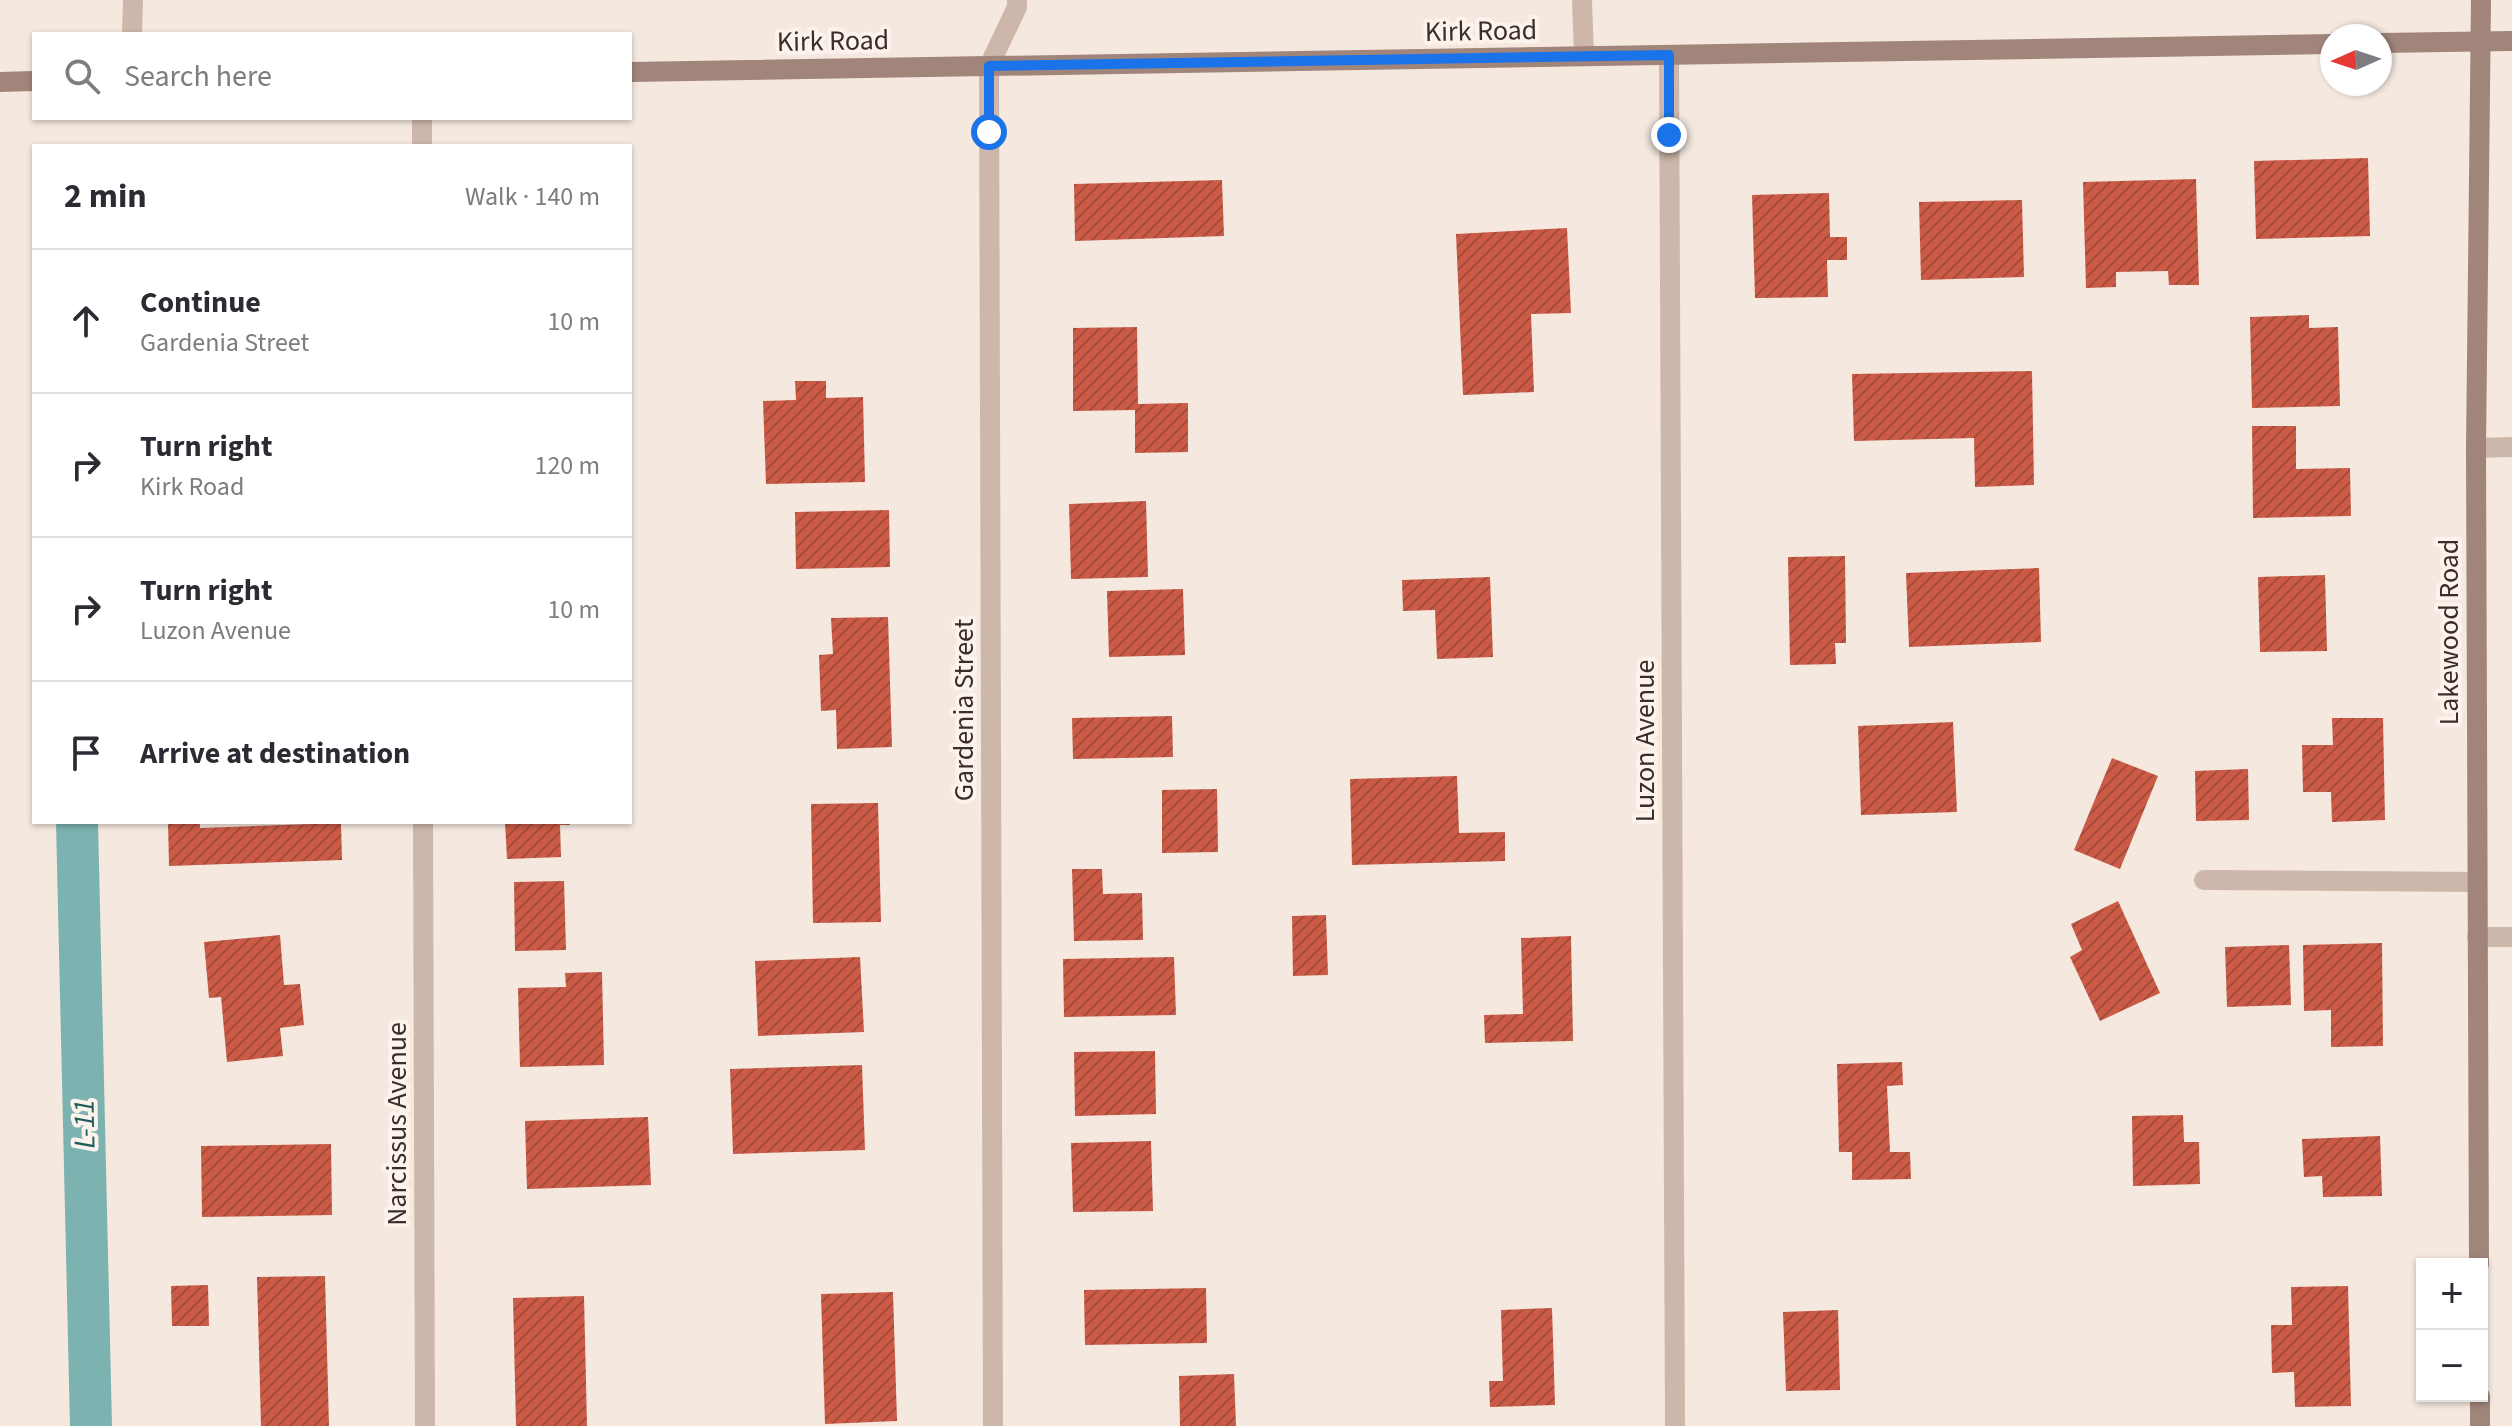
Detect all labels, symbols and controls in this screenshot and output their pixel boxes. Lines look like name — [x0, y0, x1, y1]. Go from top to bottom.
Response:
street label: Kirk Road — [1424, 10, 1538, 52]
street label: Kirk Road — [776, 20, 890, 62]
north arrow — [2320, 24, 2392, 96]
search box — [32, 32, 632, 120]
icon: search — [60, 54, 104, 98]
text: Search here — [124, 55, 272, 98]
route start — [971, 114, 1007, 150]
route end — [1651, 117, 1687, 153]
text: 2 min — [64, 172, 147, 221]
text: Walk · 140 m — [465, 178, 600, 215]
text: Continue — [140, 281, 261, 324]
icon: ahead — [64, 299, 108, 343]
text: 10 m — [547, 303, 600, 340]
text: Gardenia Street — [140, 324, 309, 361]
text: Turn right — [140, 425, 272, 468]
icon: right — [64, 443, 108, 487]
text: 120 m — [534, 447, 600, 484]
text: Kirk Road — [140, 468, 244, 505]
street label: Lakewood Road — [2429, 539, 2469, 725]
text: Turn right — [140, 569, 272, 612]
icon: right — [64, 587, 108, 631]
text: 10 m — [547, 591, 600, 628]
text: Luzon Avenue — [140, 612, 291, 649]
street label: Gardenia Street — [944, 618, 984, 801]
street label: Luzon Avenue — [1625, 660, 1665, 822]
icon: arrive — [64, 731, 108, 775]
text: Arrive at destination — [140, 732, 410, 775]
street label: Narcissus Avenue — [377, 1022, 417, 1226]
water label: L-11 — [63, 1099, 106, 1149]
map controls — [2416, 1258, 2488, 1402]
button: + — [2416, 1258, 2488, 1330]
button: − — [2416, 1330, 2488, 1402]

